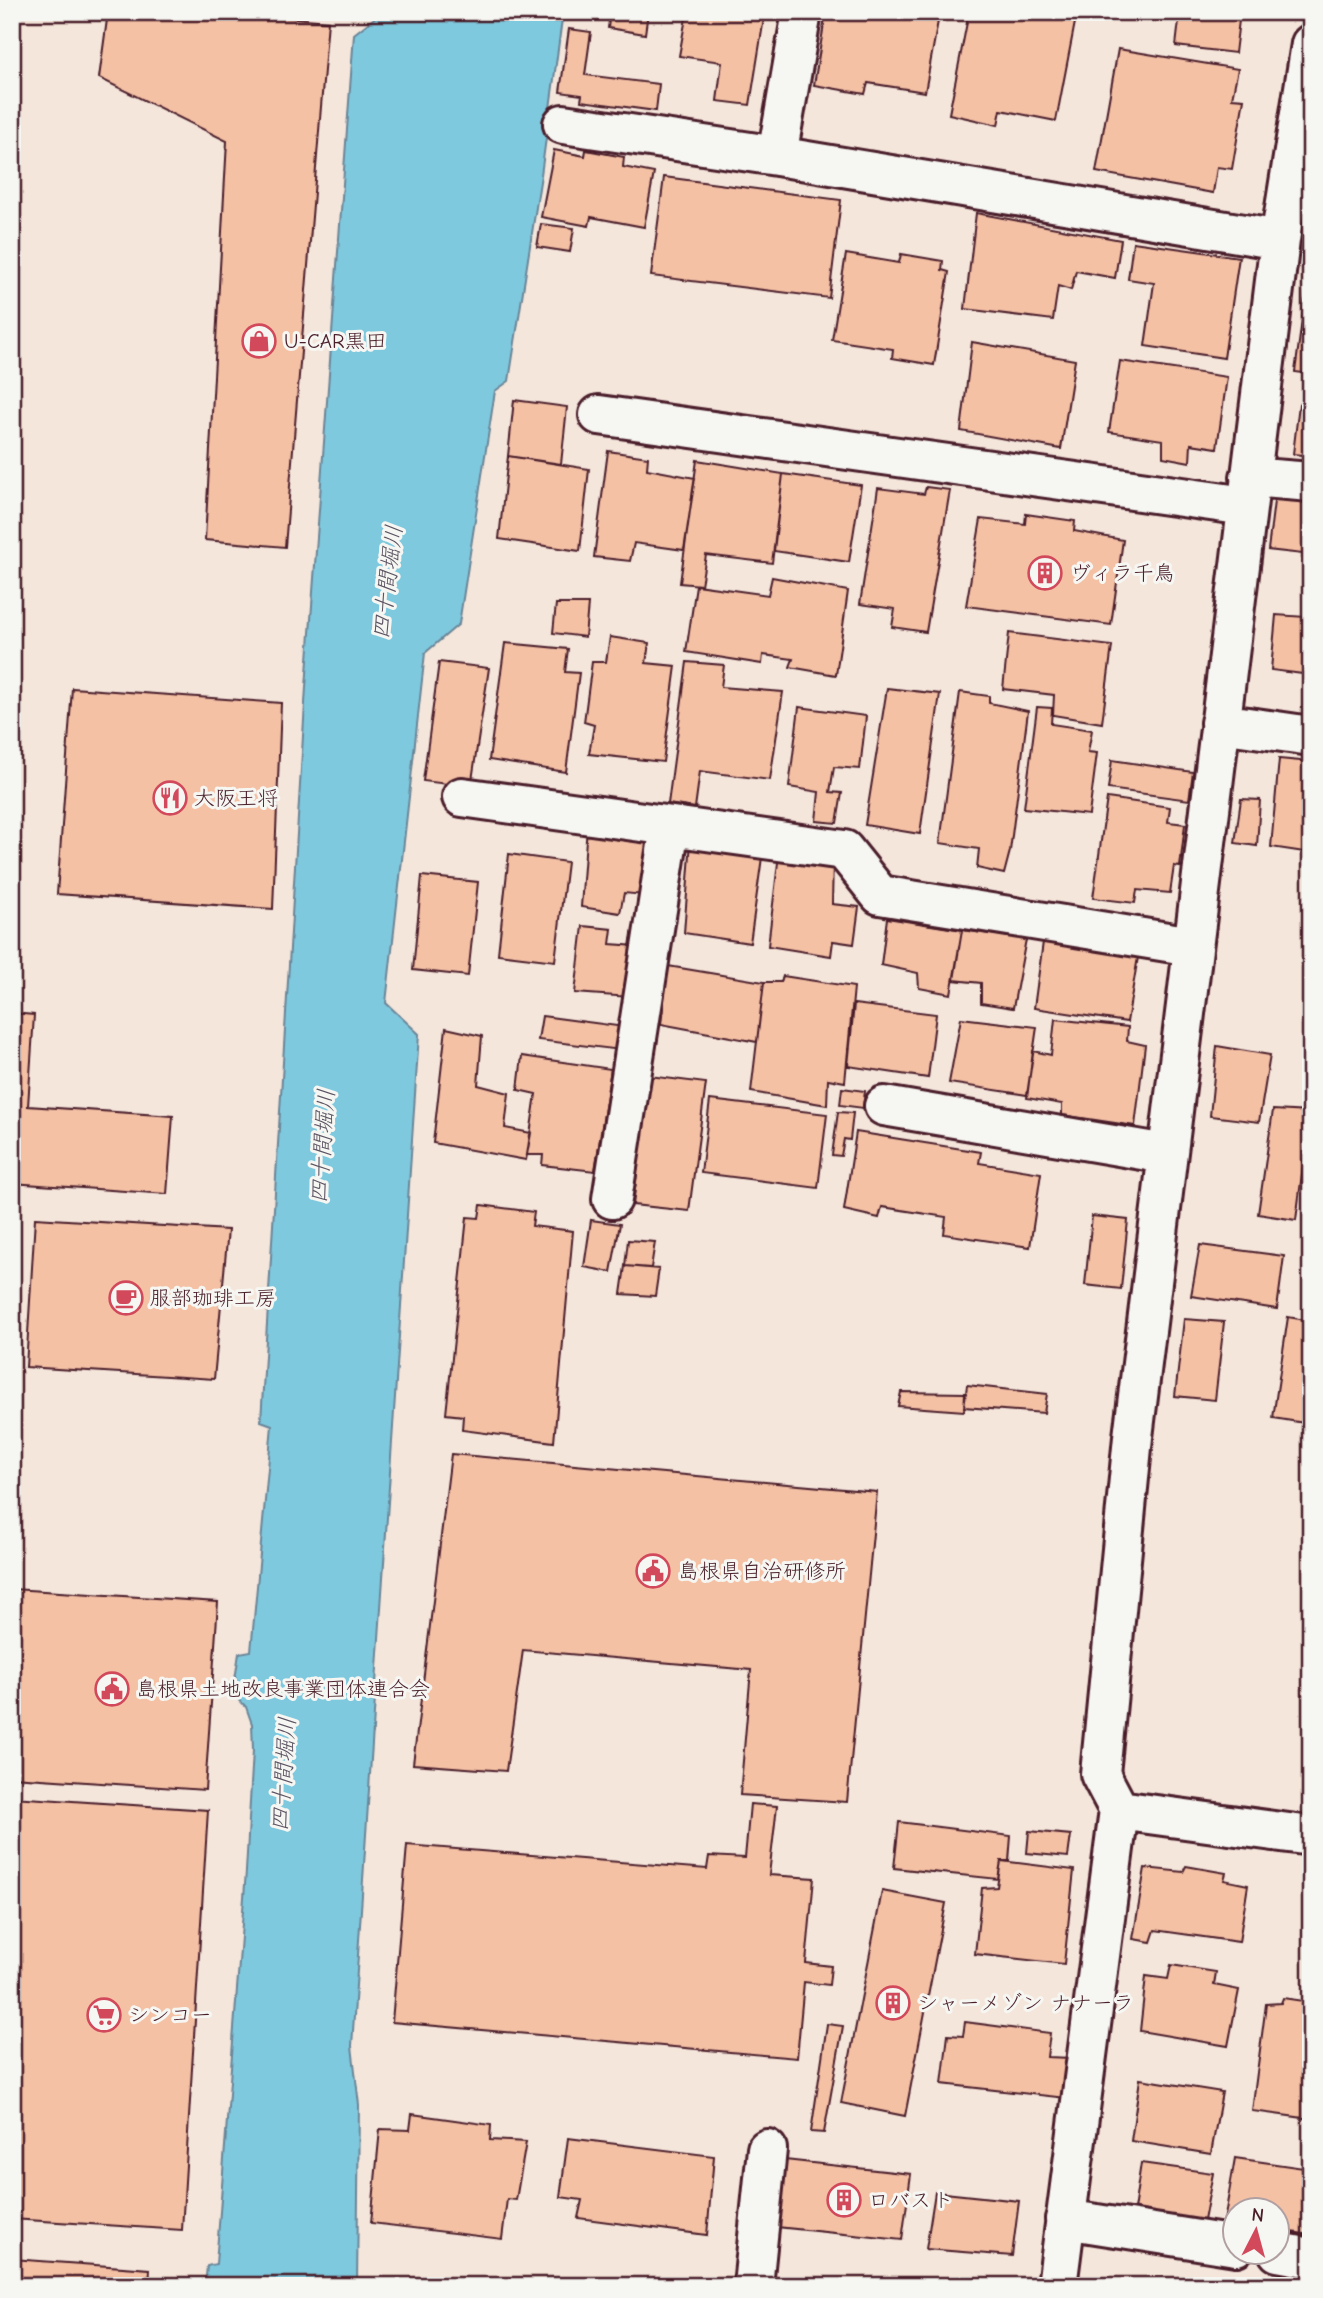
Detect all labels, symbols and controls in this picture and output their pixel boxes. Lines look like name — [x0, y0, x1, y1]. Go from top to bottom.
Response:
shop icon: U-CAR黒田 — [240, 322, 278, 360]
place label: U-CAR黒田 — [284, 329, 387, 353]
water label: 四十間堀川 — [367, 523, 408, 641]
building icon: ヴィラ千鳥 — [1026, 554, 1064, 592]
place label: ヴィラ千鳥 — [1070, 561, 1175, 585]
restaurant icon: 大阪王将 — [151, 779, 189, 817]
place label: 大阪王将 — [194, 786, 278, 810]
water label: 四十間堀川 — [305, 1088, 340, 1204]
cafe icon: 服部珈琲工房 — [107, 1279, 145, 1317]
place label: 服部珈琲工房 — [150, 1286, 276, 1310]
public building icon: 島根県自治研修所 — [634, 1552, 672, 1590]
place label: 島根県自治研修所 — [678, 1559, 846, 1583]
public building icon: 島根県土地改良事業団体連合会 — [93, 1670, 131, 1708]
place label: 島根県土地改良事業団体連合会 — [136, 1677, 430, 1701]
water label: 四十間堀川 — [266, 1716, 301, 1832]
building icon: シャーメゾン ナナーラ — [874, 1984, 912, 2022]
place label: シャーメゾン ナナーラ — [917, 1991, 1134, 2015]
supermarket icon: シンコー — [85, 1996, 123, 2034]
place label: シンコー — [128, 2003, 212, 2027]
building icon: ロバスト — [825, 2181, 863, 2219]
place label: ロバスト — [868, 2188, 954, 2212]
north arrow — [1222, 2196, 1292, 2266]
text: N — [1250, 2204, 1265, 2227]

